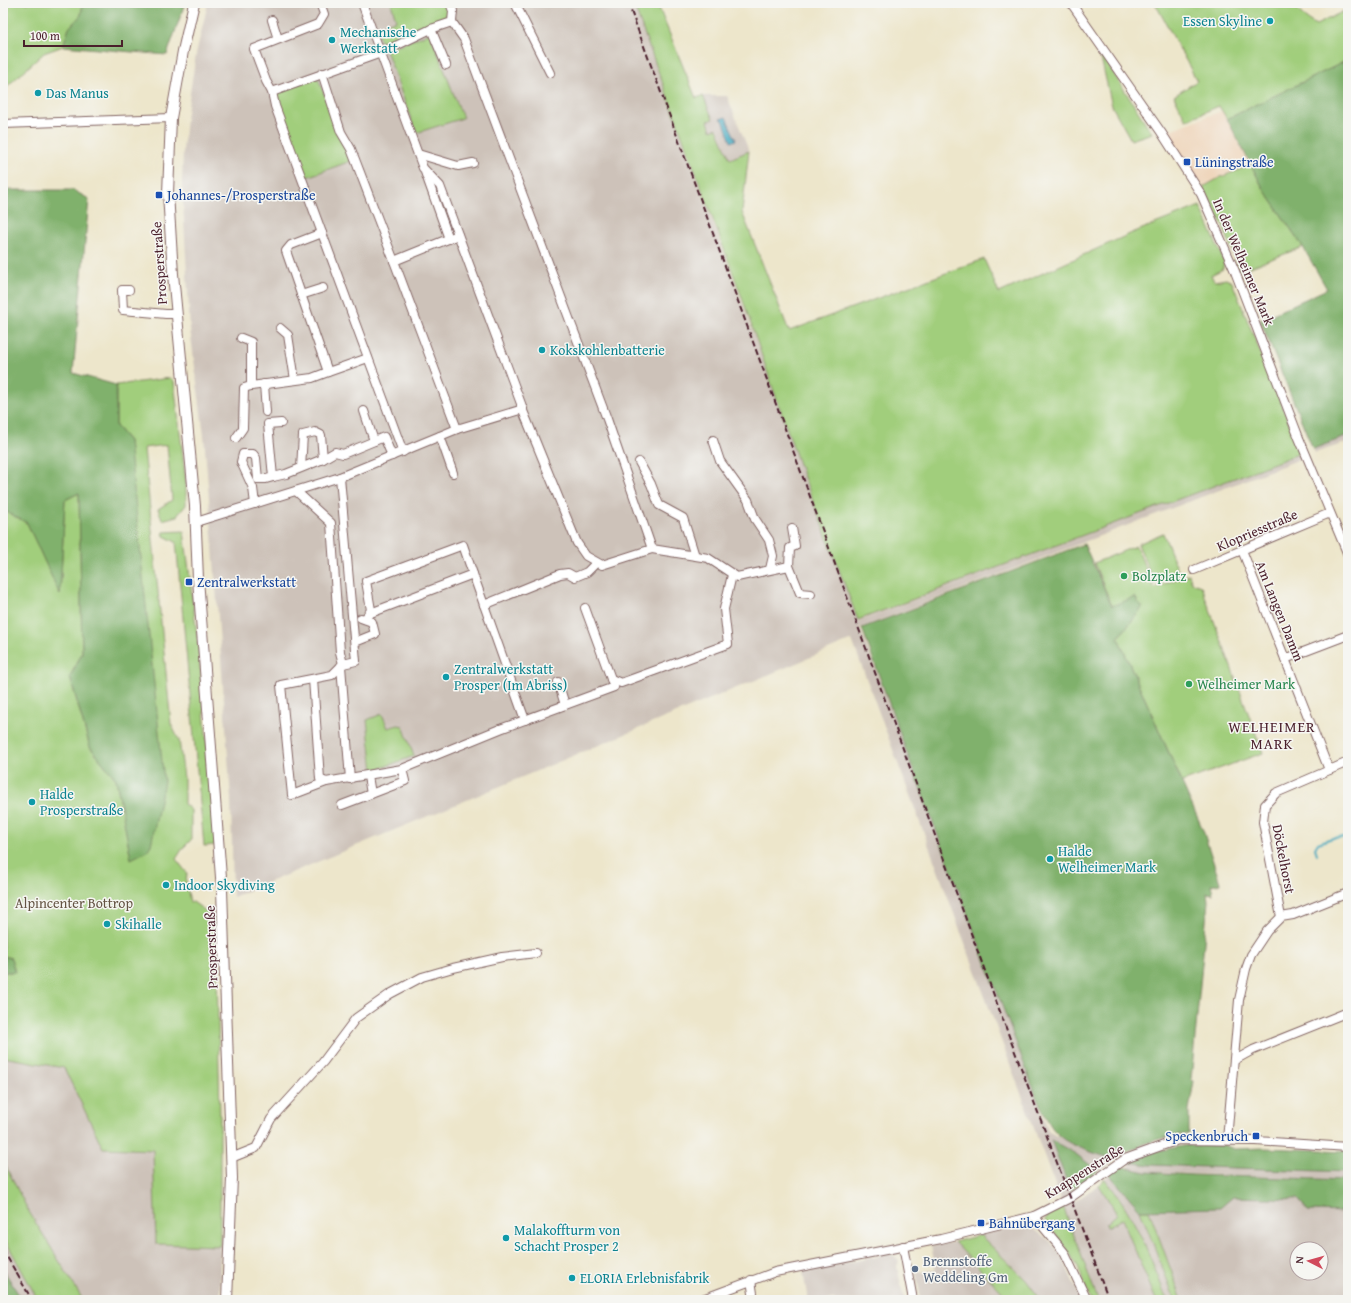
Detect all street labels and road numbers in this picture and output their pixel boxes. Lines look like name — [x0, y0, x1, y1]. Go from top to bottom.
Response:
street label: In der Welheimer Mark — [1208, 195, 1280, 329]
street label: Prosperstraße — [146, 220, 172, 305]
street label: Klopriesstraße — [1213, 504, 1301, 556]
street label: Am Langen Damm — [1251, 558, 1309, 665]
street label: Döckelhorst — [1267, 823, 1301, 895]
street label: Prosperstraße — [200, 905, 222, 989]
street label: Knappenstraße — [1041, 1138, 1128, 1203]

